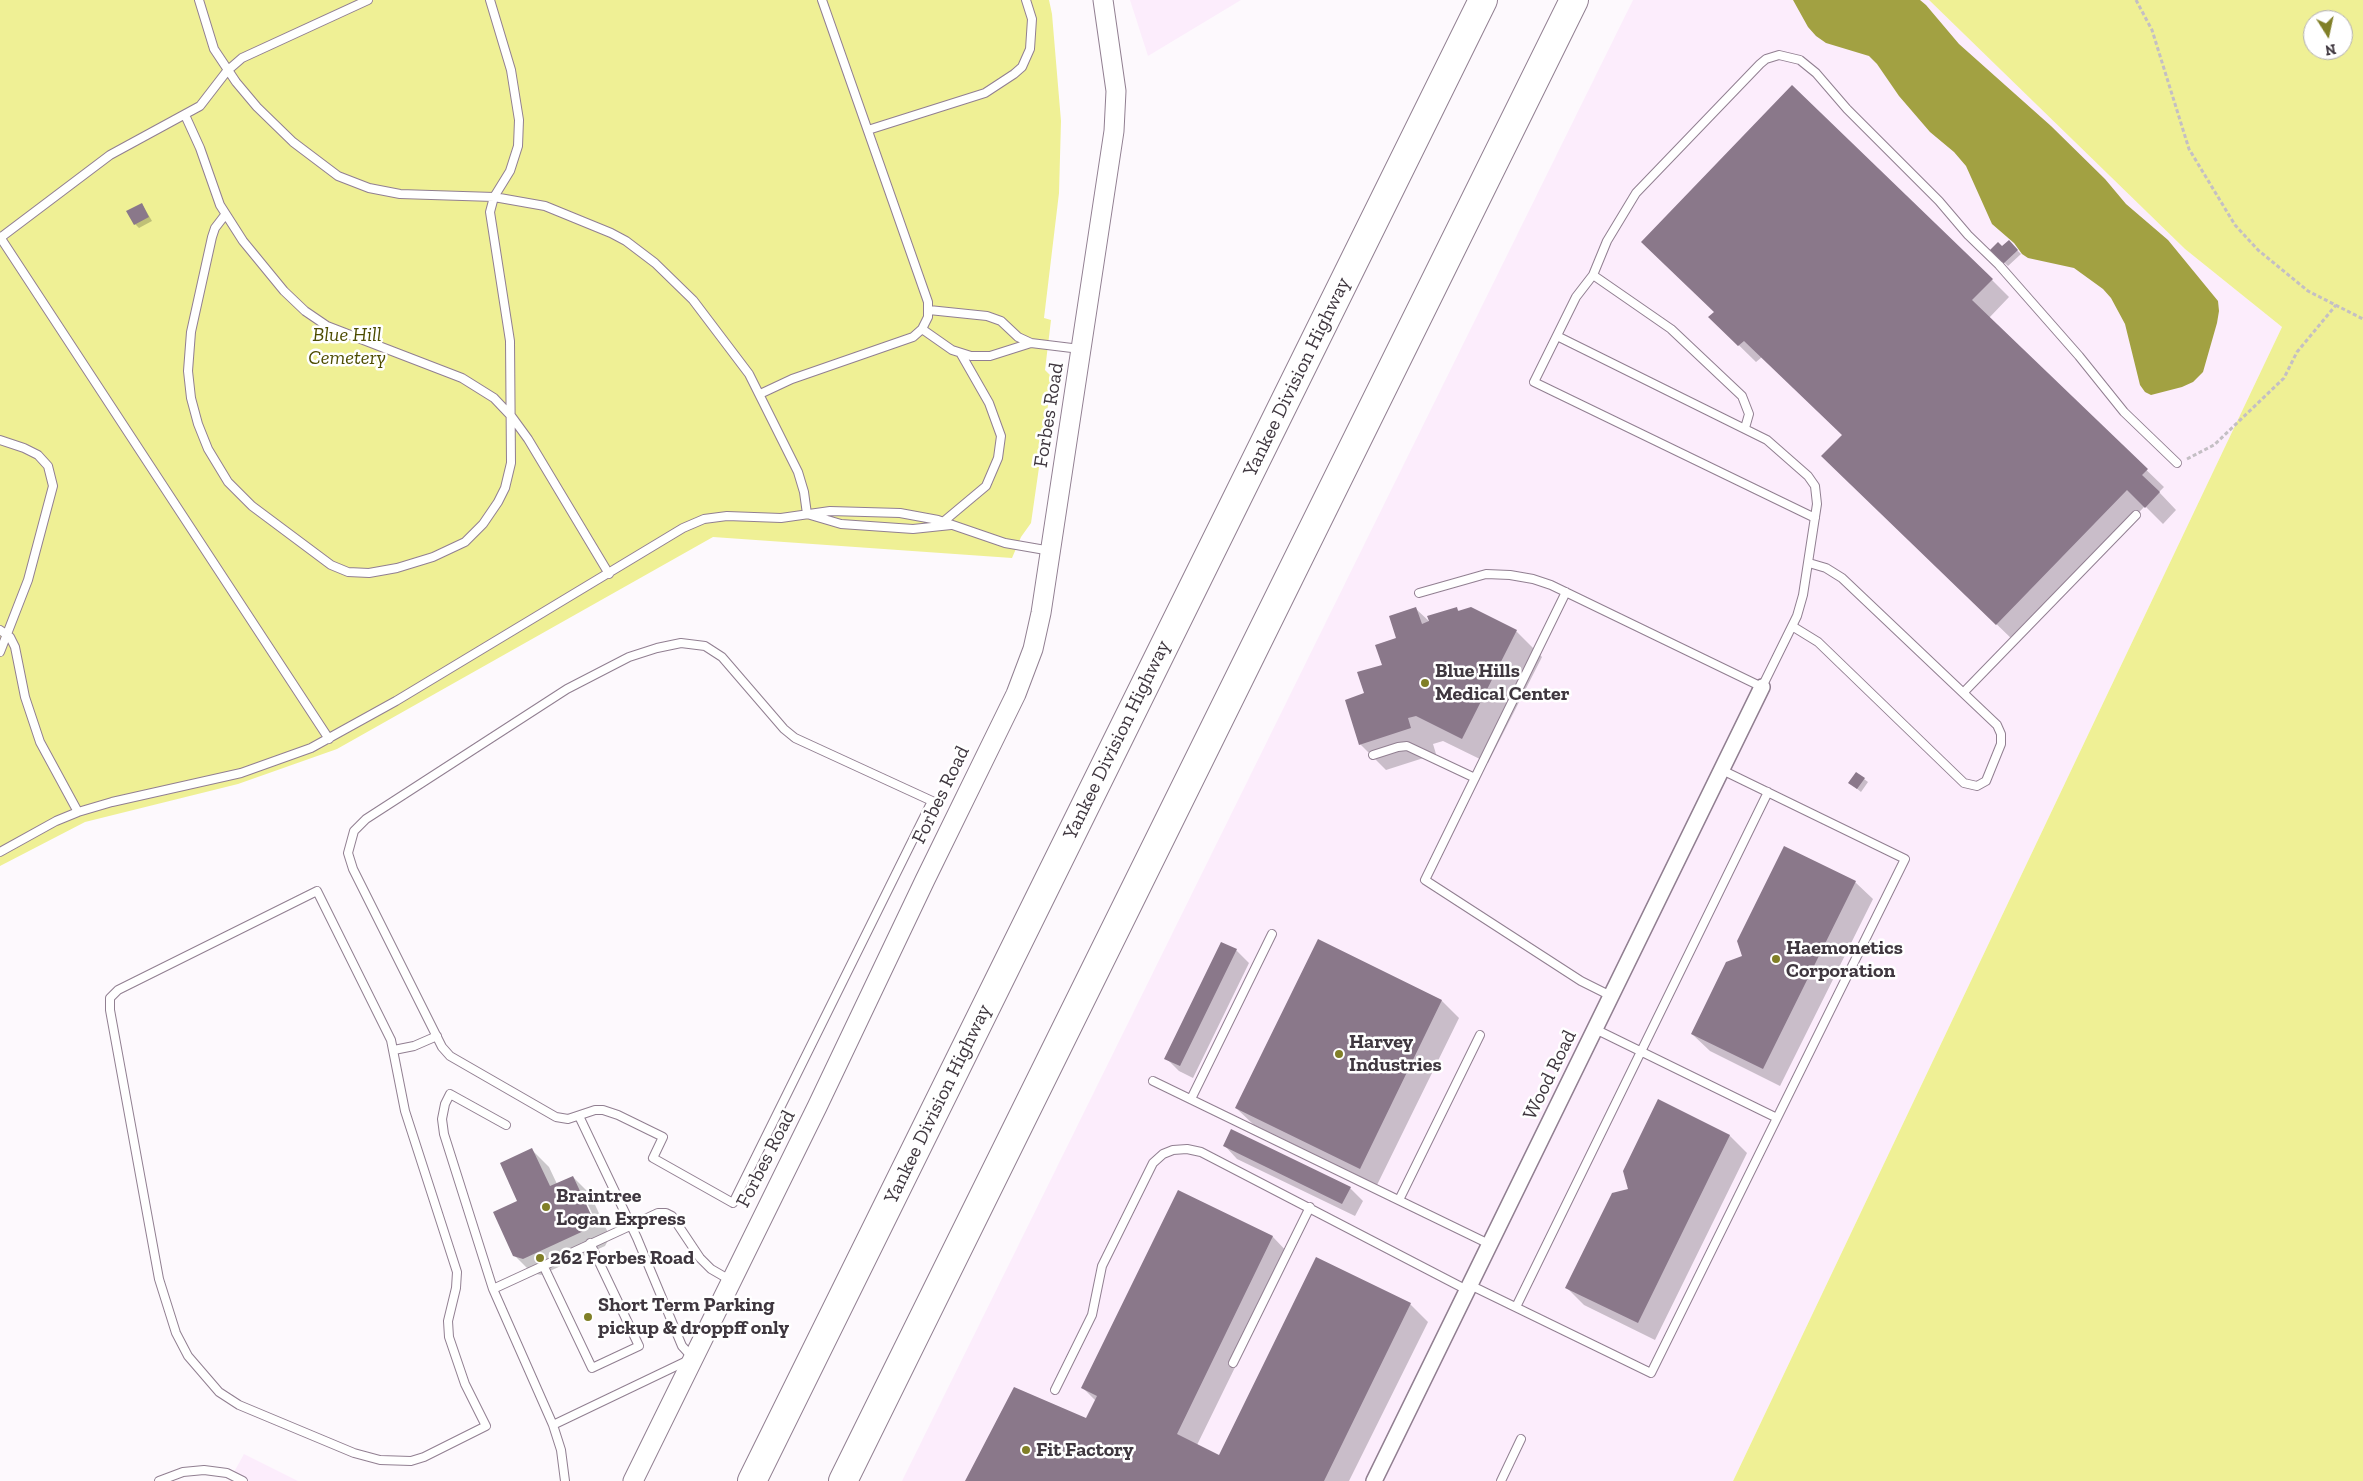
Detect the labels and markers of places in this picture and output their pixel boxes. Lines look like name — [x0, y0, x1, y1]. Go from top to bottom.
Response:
place label: Blue Hills Medical Center — [1435, 659, 1569, 706]
marker: Blue Hills Medical Center — [1419, 677, 1431, 689]
place label: Haemonetics Corporation — [1786, 936, 1903, 983]
marker: Haemonetics Corporation — [1770, 953, 1782, 965]
place label: Harvey Industries — [1349, 1030, 1442, 1077]
marker: Harvey Industries — [1333, 1048, 1345, 1060]
place label: Braintree Logan Express — [556, 1184, 686, 1231]
marker: Braintree Logan Express — [540, 1201, 552, 1213]
place label: 262 Forbes Road — [550, 1246, 694, 1270]
marker: 262 Forbes Road — [534, 1252, 546, 1264]
place label: Short Term Parking pickup & droppff only — [598, 1293, 789, 1340]
marker: Short Term Parking pickup & droppff only — [582, 1311, 594, 1323]
place label: Fit Factory — [1036, 1438, 1134, 1462]
marker: Fit Factory — [1020, 1444, 1032, 1456]

